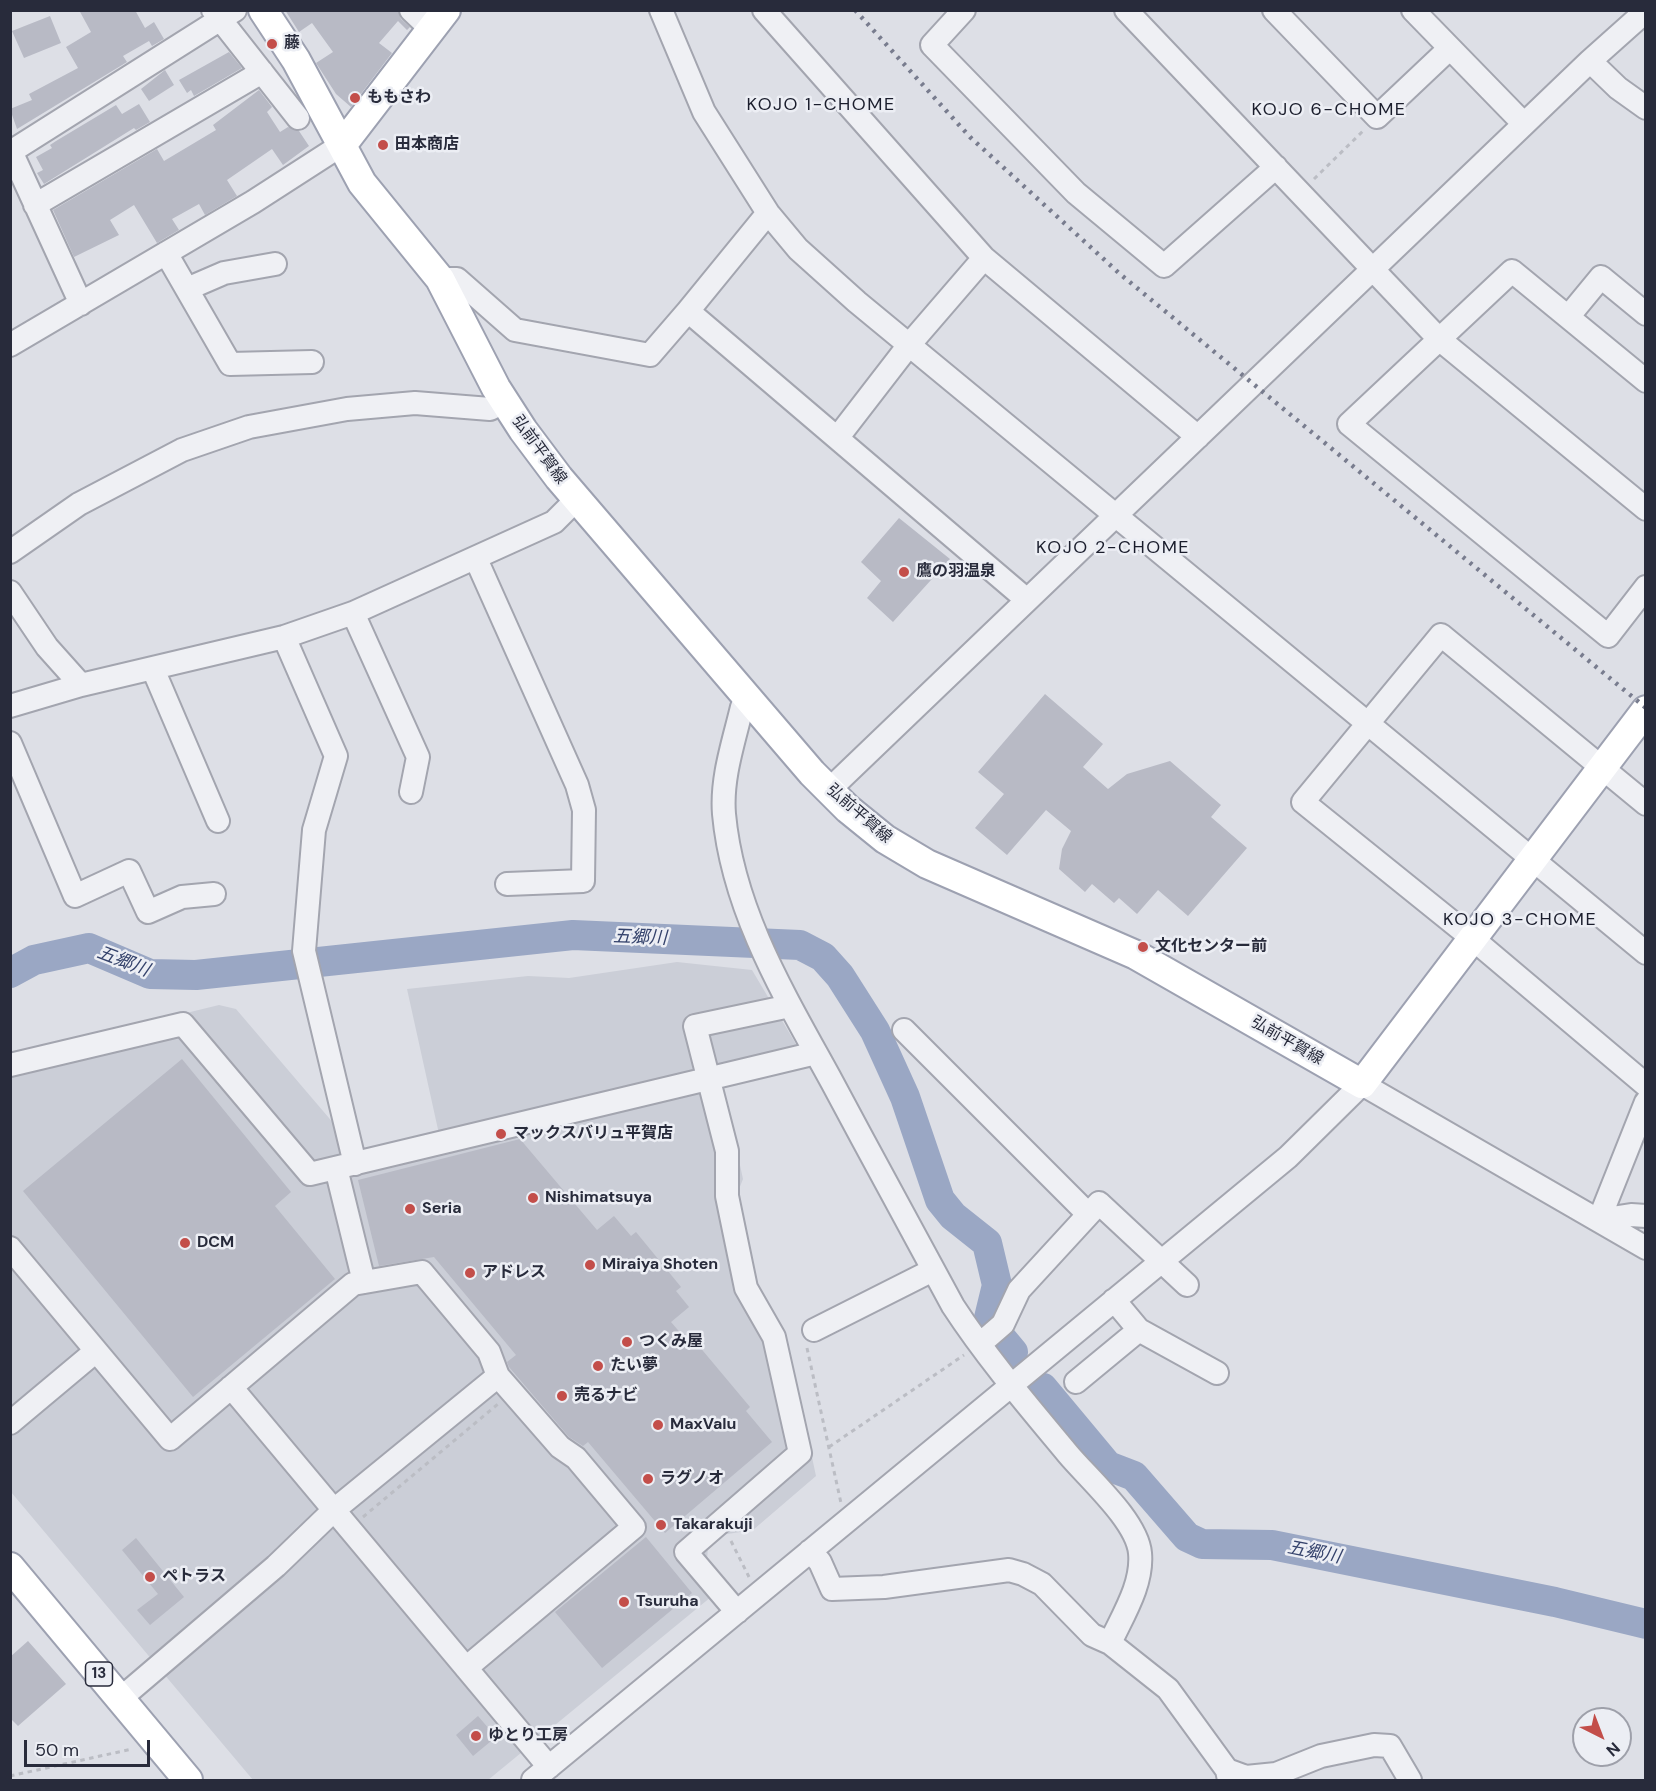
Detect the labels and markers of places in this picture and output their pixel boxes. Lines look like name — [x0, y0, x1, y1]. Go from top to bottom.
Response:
place label: 藤 — [284, 34, 300, 54]
marker: 藤 — [265, 37, 279, 51]
place label: ももさわ — [367, 88, 431, 108]
marker: ももさわ — [348, 91, 362, 105]
place label: 田本商店 — [395, 135, 459, 155]
marker: 田本商店 — [376, 138, 390, 152]
place label: 鷹の羽温泉 — [916, 562, 996, 582]
marker: 鷹の羽温泉 — [897, 565, 911, 579]
place label: 文化センター前 — [1155, 937, 1267, 957]
marker: 文化センター前 — [1136, 940, 1150, 954]
place label: マックスバリュ平賀店 — [513, 1124, 673, 1144]
marker: マックスバリュ平賀店 — [494, 1127, 508, 1141]
place label: Nishimatsuya — [545, 1188, 652, 1208]
marker: Nishimatsuya — [526, 1191, 540, 1205]
place label: Seria — [422, 1199, 462, 1219]
marker: Seria — [403, 1202, 417, 1216]
place label: DCM — [197, 1233, 234, 1253]
marker: DCM — [178, 1236, 192, 1250]
place label: Miraiya Shoten — [602, 1255, 718, 1275]
marker: Miraiya Shoten — [583, 1258, 597, 1272]
place label: アドレス — [482, 1263, 546, 1283]
marker: アドレス — [463, 1266, 477, 1280]
place label: つくみ屋 — [639, 1332, 703, 1352]
marker: つくみ屋 — [620, 1335, 634, 1349]
place label: たい夢 — [610, 1356, 658, 1376]
marker: たい夢 — [591, 1359, 605, 1373]
place label: 売るナビ — [574, 1386, 638, 1406]
marker: 売るナビ — [555, 1389, 569, 1403]
place label: MaxValu — [670, 1415, 736, 1435]
marker: MaxValu — [651, 1418, 665, 1432]
place label: ラグノオ — [660, 1469, 724, 1489]
marker: ラグノオ — [641, 1472, 655, 1486]
place label: Takarakuji — [673, 1515, 753, 1535]
marker: Takarakuji — [654, 1518, 668, 1532]
place label: ペトラス — [162, 1567, 226, 1587]
marker: ペトラス — [143, 1570, 157, 1584]
place label: Tsuruha — [636, 1592, 699, 1612]
marker: Tsuruha — [617, 1595, 631, 1609]
place label: ゆとり工房 — [488, 1726, 568, 1746]
marker: ゆとり工房 — [469, 1729, 483, 1743]

